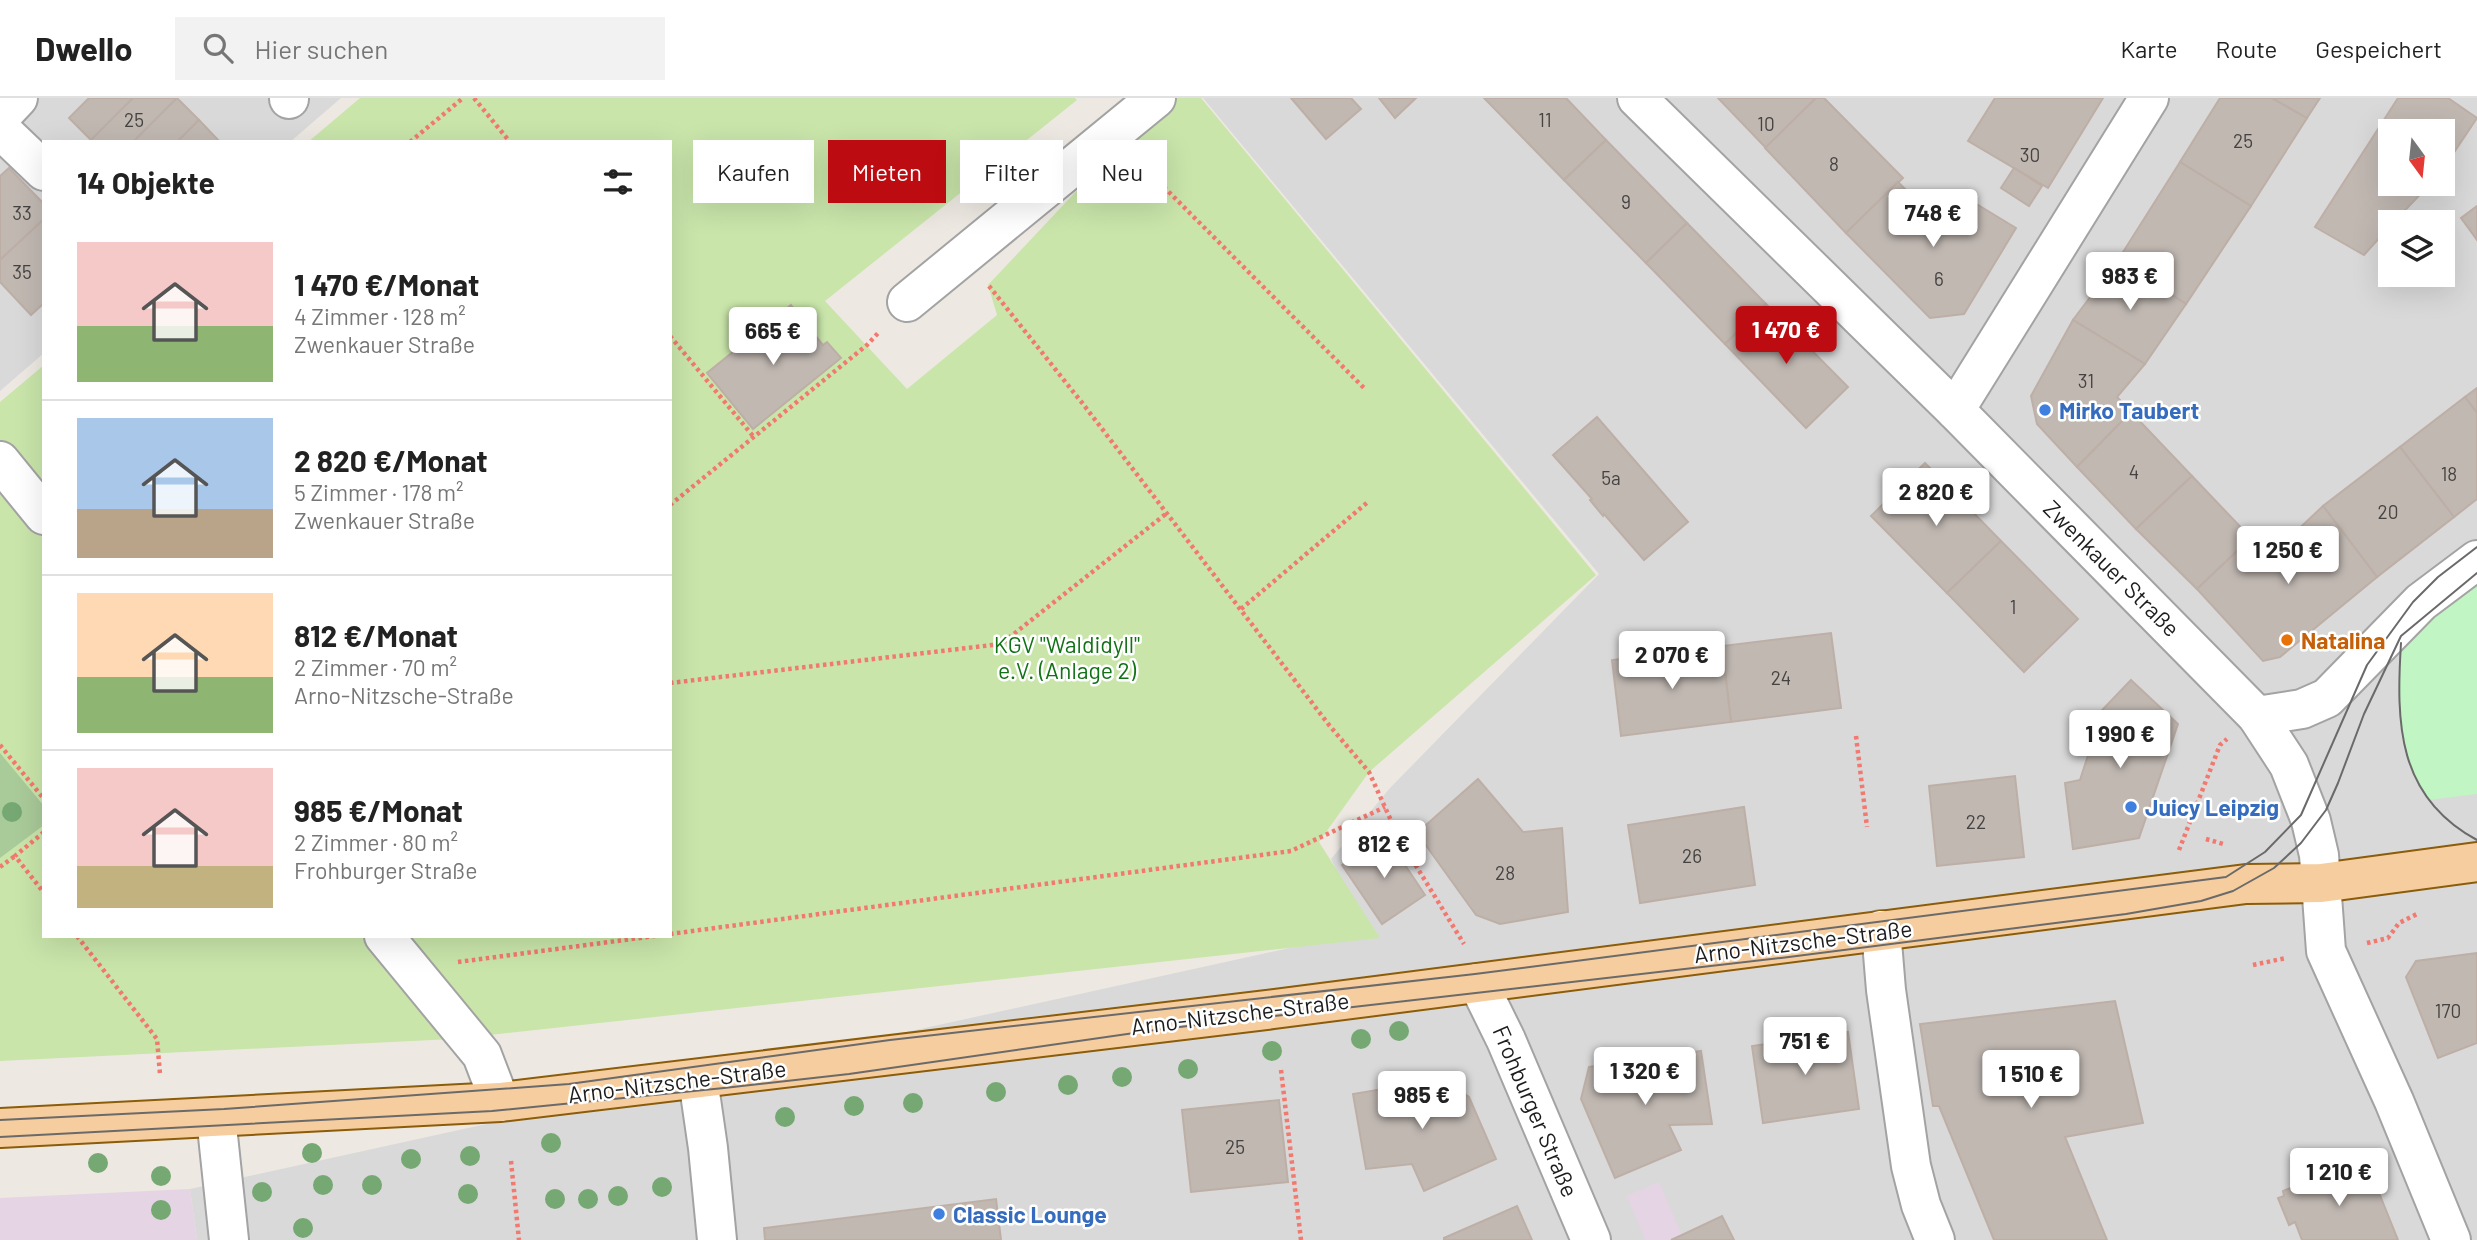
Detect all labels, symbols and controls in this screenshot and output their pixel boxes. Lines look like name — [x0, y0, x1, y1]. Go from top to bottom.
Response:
search box — [175, 17, 665, 80]
text: Dwello — [35, 28, 133, 68]
icon: search — [199, 29, 237, 67]
text: Hier suchen — [255, 33, 388, 64]
text: Karte — [2120, 34, 2178, 63]
text: Route — [2216, 34, 2277, 63]
text: Gespeichert — [2315, 34, 2442, 63]
house number: 25 — [124, 108, 144, 131]
house number: 11 — [1538, 108, 1552, 131]
house number: 10 — [1757, 112, 1775, 135]
north arrow — [2378, 119, 2455, 196]
map controls — [2378, 119, 2455, 287]
house number: 25 — [2233, 129, 2253, 152]
chip: Kaufen — [693, 140, 814, 203]
chip: Mieten — [828, 140, 946, 203]
chip: Filter — [960, 140, 1063, 203]
chip: Neu — [1077, 140, 1167, 203]
house number: 30 — [2020, 143, 2040, 166]
house number: 8 — [1829, 152, 1839, 175]
icon: filters — [599, 163, 637, 201]
text: 14 Objekte — [77, 164, 215, 200]
house number: 9 — [1621, 190, 1631, 213]
pin: 748 € — [1884, 190, 1982, 249]
text: 748 € — [1905, 198, 1961, 226]
house number: 33 — [12, 201, 32, 224]
button: layers — [2378, 210, 2455, 287]
pin: 983 € — [2081, 252, 2179, 312]
house number: 35 — [12, 260, 32, 283]
text: 983 € — [2102, 261, 2158, 289]
text: 1 470 €/Monat — [294, 266, 479, 302]
house number: 6 — [1934, 267, 1944, 290]
icon: home — [133, 270, 217, 354]
text: 4 Zimmer · 128 m² — [294, 302, 466, 330]
pin: 1 470 € — [1721, 306, 1851, 366]
pin: 665 € — [724, 308, 822, 367]
text: 1 470 € — [1752, 315, 1820, 343]
text: 665 € — [745, 316, 801, 344]
text: Zwenkauer Straße — [294, 330, 475, 358]
house number: 31 — [2078, 369, 2094, 392]
place label: Mirko Taubert — [2059, 396, 2199, 424]
marker: Mirko Taubert — [2037, 402, 2053, 418]
text: 2 820 €/Monat — [294, 442, 488, 478]
icon: home — [133, 446, 217, 530]
house number: 4 — [2129, 460, 2139, 483]
house number: 18 — [2441, 462, 2457, 485]
house number: 5a — [1601, 466, 1621, 489]
pin: 2 820 € — [1871, 468, 2001, 528]
text: 2 820 € — [1898, 477, 1974, 505]
text: 5 Zimmer · 178 m² — [294, 478, 464, 506]
street label: Zwenkauer Straße — [2038, 494, 2186, 642]
house number: 20 — [2378, 500, 2398, 523]
text: Zwenkauer Straße — [294, 506, 475, 534]
pin: 1 250 € — [2223, 526, 2353, 586]
text: 1 250 € — [2253, 535, 2323, 563]
house number: 1 — [2010, 595, 2016, 618]
text: 812 €/Monat — [294, 617, 458, 653]
icon: home — [133, 621, 217, 705]
place label: Natalina — [2301, 626, 2385, 654]
park label: KGV "Waldidyll" e.V. (Anlage 2) — [994, 630, 1140, 684]
pin: 2 070 € — [1607, 632, 1737, 691]
marker: Natalina — [2279, 632, 2295, 648]
text: 2 070 € — [1635, 640, 1709, 668]
text: 2 Zimmer · 70 m² — [294, 653, 457, 681]
house number: 24 — [1771, 666, 1791, 689]
text: Arno-Nitzsche-Straße — [294, 681, 514, 709]
pin: 1 990 € — [2055, 710, 2185, 770]
text: 1 990 € — [2085, 719, 2155, 747]
text: 985 €/Monat — [294, 792, 463, 828]
place label: Juicy Leipzig — [2145, 793, 2279, 821]
icon: home — [133, 796, 217, 880]
marker: Juicy Leipzig — [2123, 799, 2139, 815]
house number: 22 — [1966, 810, 1986, 833]
pin: 812 € — [1335, 820, 1433, 880]
text: 2 Zimmer · 80 m² — [294, 828, 458, 856]
text: 812 € — [1358, 829, 1410, 857]
house number: 26 — [1682, 844, 1702, 867]
text: Frohburger Straße — [294, 856, 477, 884]
house number: 28 — [1495, 861, 1515, 884]
street label: Arno-Nitzsche-Straße — [1692, 914, 1914, 968]
street label: Arno-Nitzsche-Straße — [1129, 986, 1351, 1040]
house number: 170 — [2435, 999, 2461, 1022]
pin: 751 € — [1756, 1018, 1854, 1077]
street label: Frohburger Straße — [1487, 1021, 1585, 1201]
text: 751 € — [1780, 1026, 1830, 1054]
pin: 1 320 € — [1580, 1048, 1710, 1107]
pin: 1 510 € — [1966, 1051, 2096, 1110]
street label: Arno-Nitzsche-Straße — [566, 1054, 788, 1108]
text: 1 320 € — [1610, 1056, 1680, 1084]
text: 1 510 € — [1998, 1059, 2064, 1087]
pin: 985 € — [1373, 1072, 1471, 1131]
text: 985 € — [1394, 1080, 1450, 1108]
house number: 25 — [1225, 1135, 1245, 1158]
pin: 1 210 € — [2274, 1148, 2404, 1208]
text: 1 210 € — [2306, 1157, 2372, 1185]
place label: Classic Lounge — [953, 1200, 1107, 1228]
marker: Classic Lounge — [931, 1206, 947, 1222]

